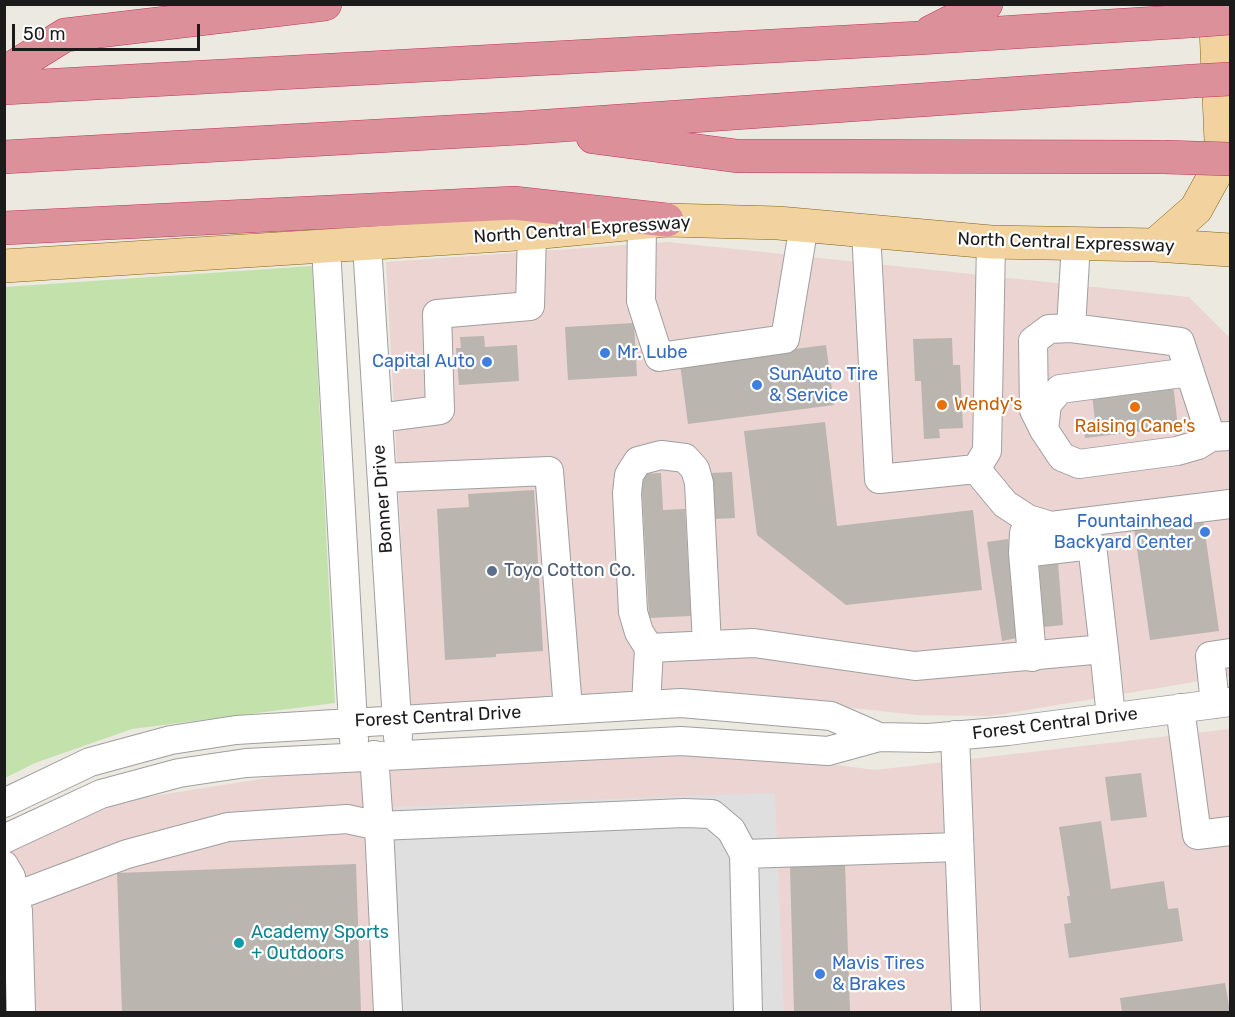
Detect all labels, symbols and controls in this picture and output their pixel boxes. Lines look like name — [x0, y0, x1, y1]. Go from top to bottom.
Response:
scale bar — [15, 12, 202, 50]
text: 50 m — [23, 23, 66, 45]
street label: North Central Expressway — [473, 212, 691, 248]
street label: North Central Expressway — [957, 228, 1175, 258]
place label: Mr. Lube — [617, 342, 688, 364]
marker: Mr. Lube — [598, 346, 612, 360]
place label: Capital Auto — [372, 351, 475, 373]
marker: Capital Auto — [480, 355, 494, 369]
place label: SunAuto Tire & Service — [769, 364, 878, 406]
marker: SunAuto Tire & Service — [750, 378, 764, 392]
place label: Wendy's — [954, 394, 1022, 416]
marker: Wendy's — [935, 398, 949, 412]
marker: Raising Cane's — [1128, 400, 1142, 414]
place label: Raising Cane's — [1075, 416, 1195, 438]
street label: Bonner Drive — [368, 444, 398, 554]
place label: Fountainhead Backyard Center — [1054, 511, 1193, 554]
marker: Fountainhead Backyard Center — [1198, 525, 1212, 539]
place label: Toyo Cotton Co. — [504, 560, 636, 582]
marker: Toyo Cotton Co. — [485, 564, 499, 578]
street label: Forest Central Drive — [354, 702, 522, 732]
street label: Forest Central Drive — [971, 703, 1139, 745]
place label: Academy Sports + Outdoors — [251, 922, 389, 964]
marker: Academy Sports + Outdoors — [232, 936, 246, 950]
place label: Mavis Tires & Brakes — [832, 953, 925, 996]
marker: Mavis Tires & Brakes — [813, 967, 827, 981]

